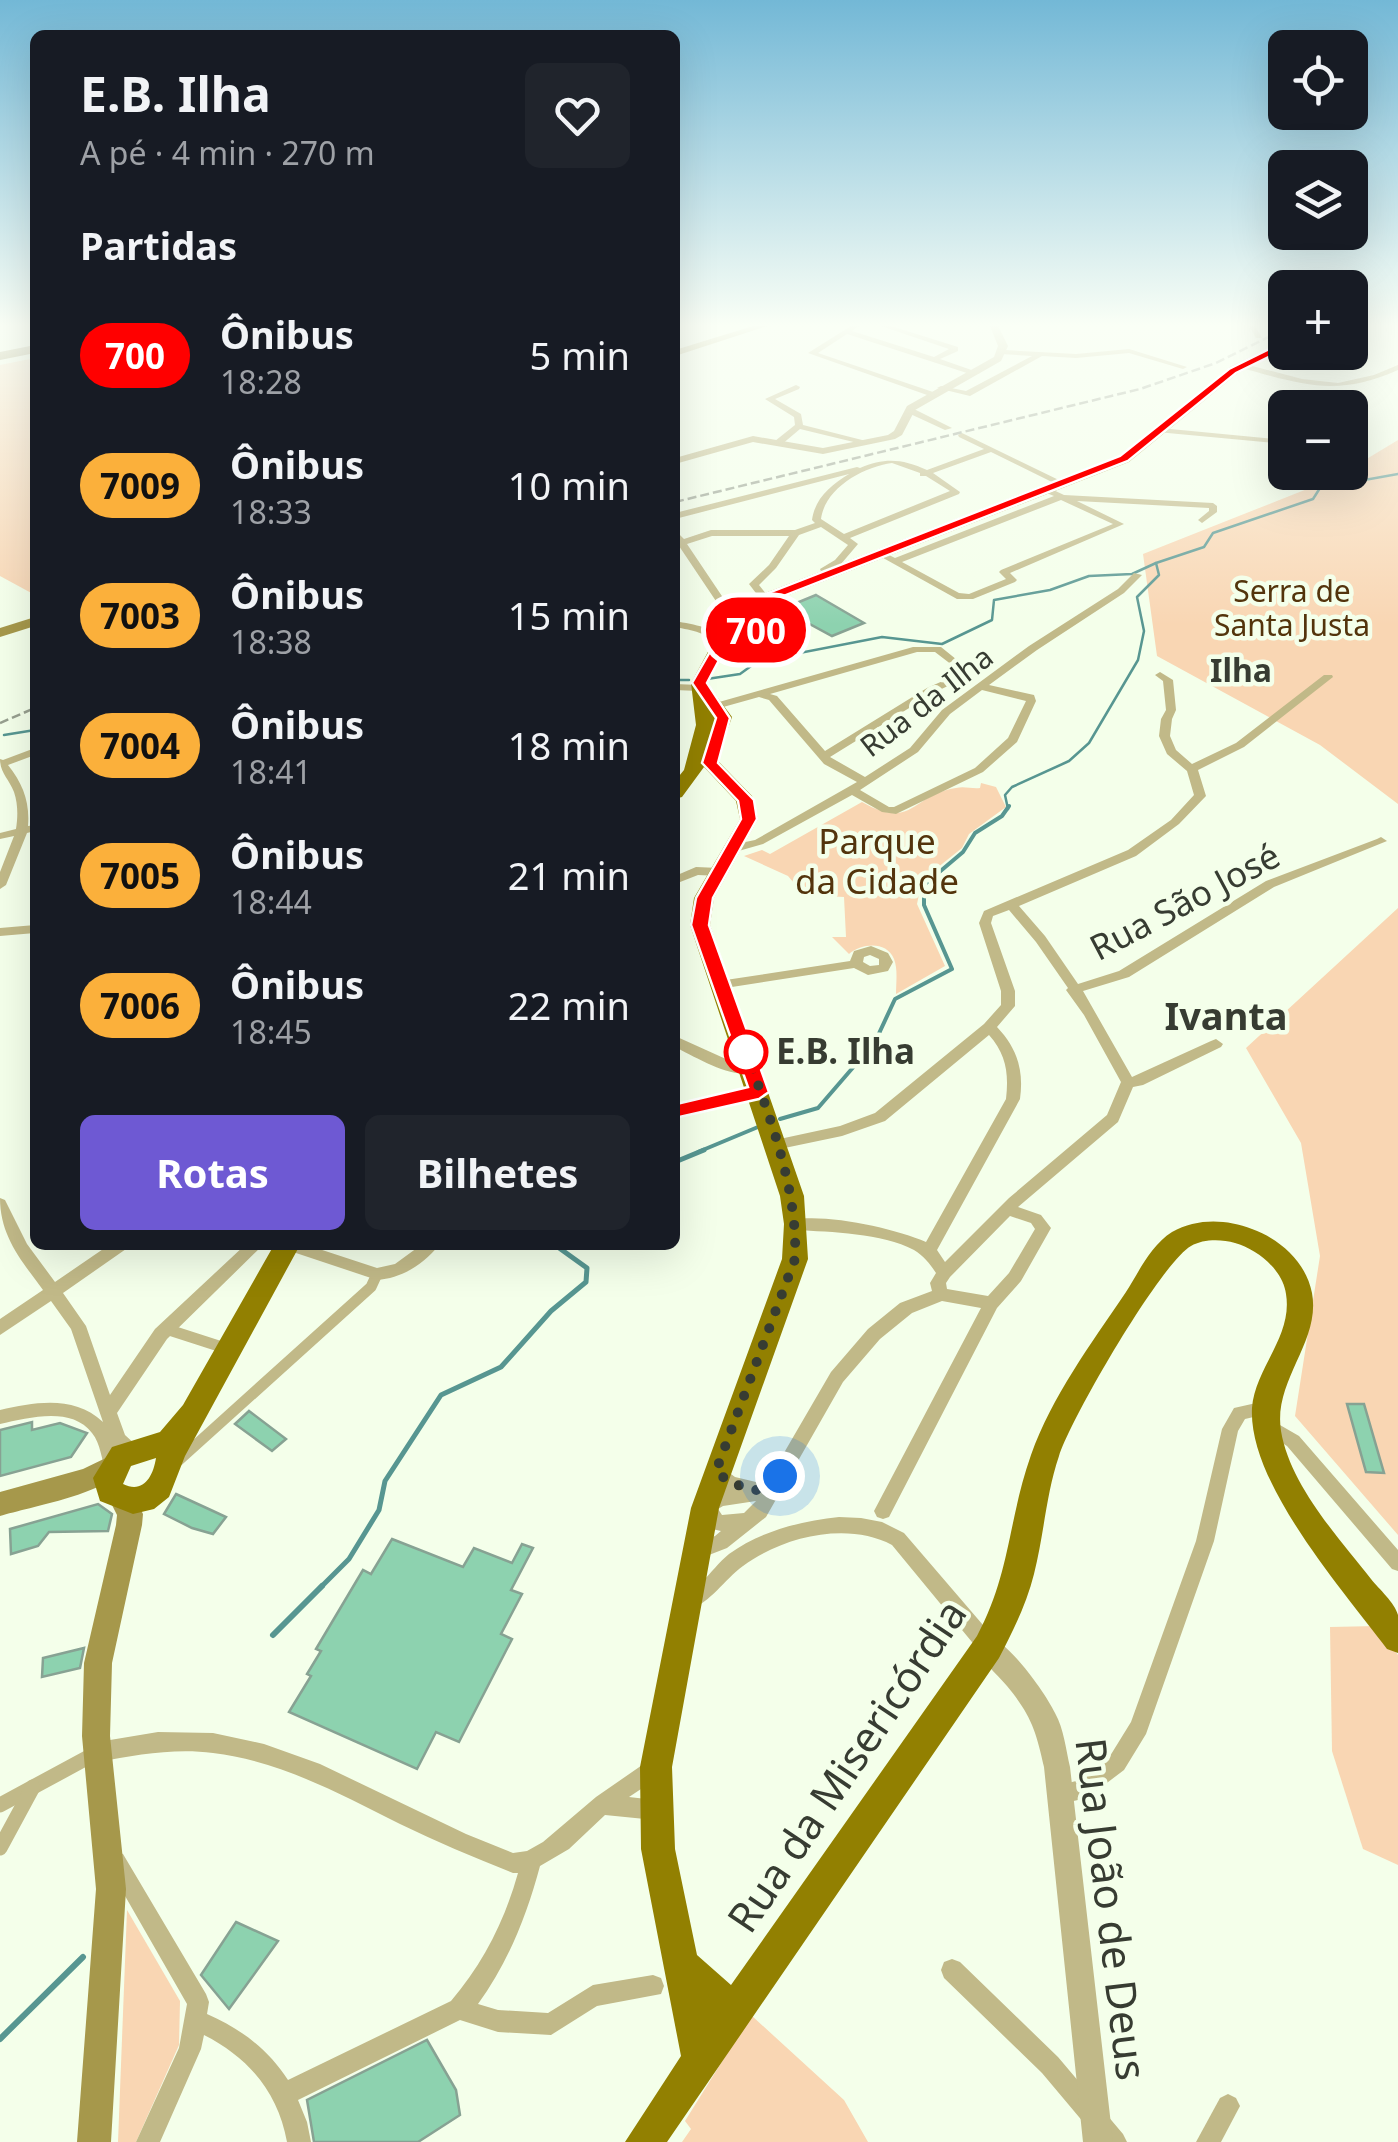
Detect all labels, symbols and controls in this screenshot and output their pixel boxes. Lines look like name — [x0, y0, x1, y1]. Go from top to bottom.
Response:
map controls — [1268, 30, 1368, 490]
button: locate — [1268, 30, 1368, 130]
text: E.B. Ilha — [80, 61, 271, 126]
button: heart — [525, 63, 630, 168]
text: A pé · 4 min · 270 m — [80, 131, 375, 174]
button: layers — [1268, 150, 1368, 250]
text: Partidas — [80, 219, 237, 271]
button: + — [1268, 270, 1368, 370]
text: Ônibus — [220, 308, 354, 360]
text: 5 min — [530, 329, 630, 381]
text: 700 — [105, 332, 165, 379]
text: 18:28 — [220, 360, 302, 403]
button: − — [1268, 390, 1368, 490]
text: Ônibus — [230, 438, 364, 490]
text: 10 min — [508, 459, 630, 511]
text: 7009 — [100, 462, 180, 509]
text: 18:33 — [230, 490, 312, 533]
text: Ônibus — [230, 568, 364, 620]
park label: Serra de Santa Justa — [1214, 570, 1370, 645]
text: 15 min — [508, 589, 630, 641]
text: 7003 — [100, 592, 180, 639]
line badge: 700 — [698, 598, 814, 662]
text: 700 — [726, 607, 786, 654]
text: 18:38 — [230, 620, 312, 663]
street label: Rua da Ilha — [851, 636, 1001, 766]
district label: Ilha — [1210, 648, 1272, 691]
text: Ônibus — [230, 698, 364, 750]
text: 18 min — [508, 719, 630, 771]
text: 7004 — [100, 722, 180, 769]
text: 18:41 — [230, 750, 312, 793]
park label: Parque da Cidade — [795, 817, 959, 904]
text: Ônibus — [230, 828, 364, 880]
street label: Rua São José — [1081, 831, 1287, 970]
text: 21 min — [508, 849, 630, 901]
text: 7005 — [100, 852, 180, 899]
text: 18:44 — [230, 880, 312, 923]
text: Ônibus — [230, 958, 364, 1010]
text: 22 min — [508, 979, 630, 1031]
text: 7006 — [100, 982, 180, 1029]
district label: Ivanta — [1164, 989, 1288, 1041]
text: 18:45 — [230, 1010, 312, 1053]
place label: E.B. Ilha — [776, 1027, 915, 1074]
marker: E.B. Ilha — [725, 1031, 767, 1073]
button: Rotas — [80, 1115, 345, 1230]
button: Bilhetes — [365, 1115, 630, 1230]
your location — [755, 1451, 805, 1501]
street label: Rua da Misericórdia — [713, 1588, 978, 1943]
street label: Rua João de Deus — [1063, 1735, 1162, 2083]

